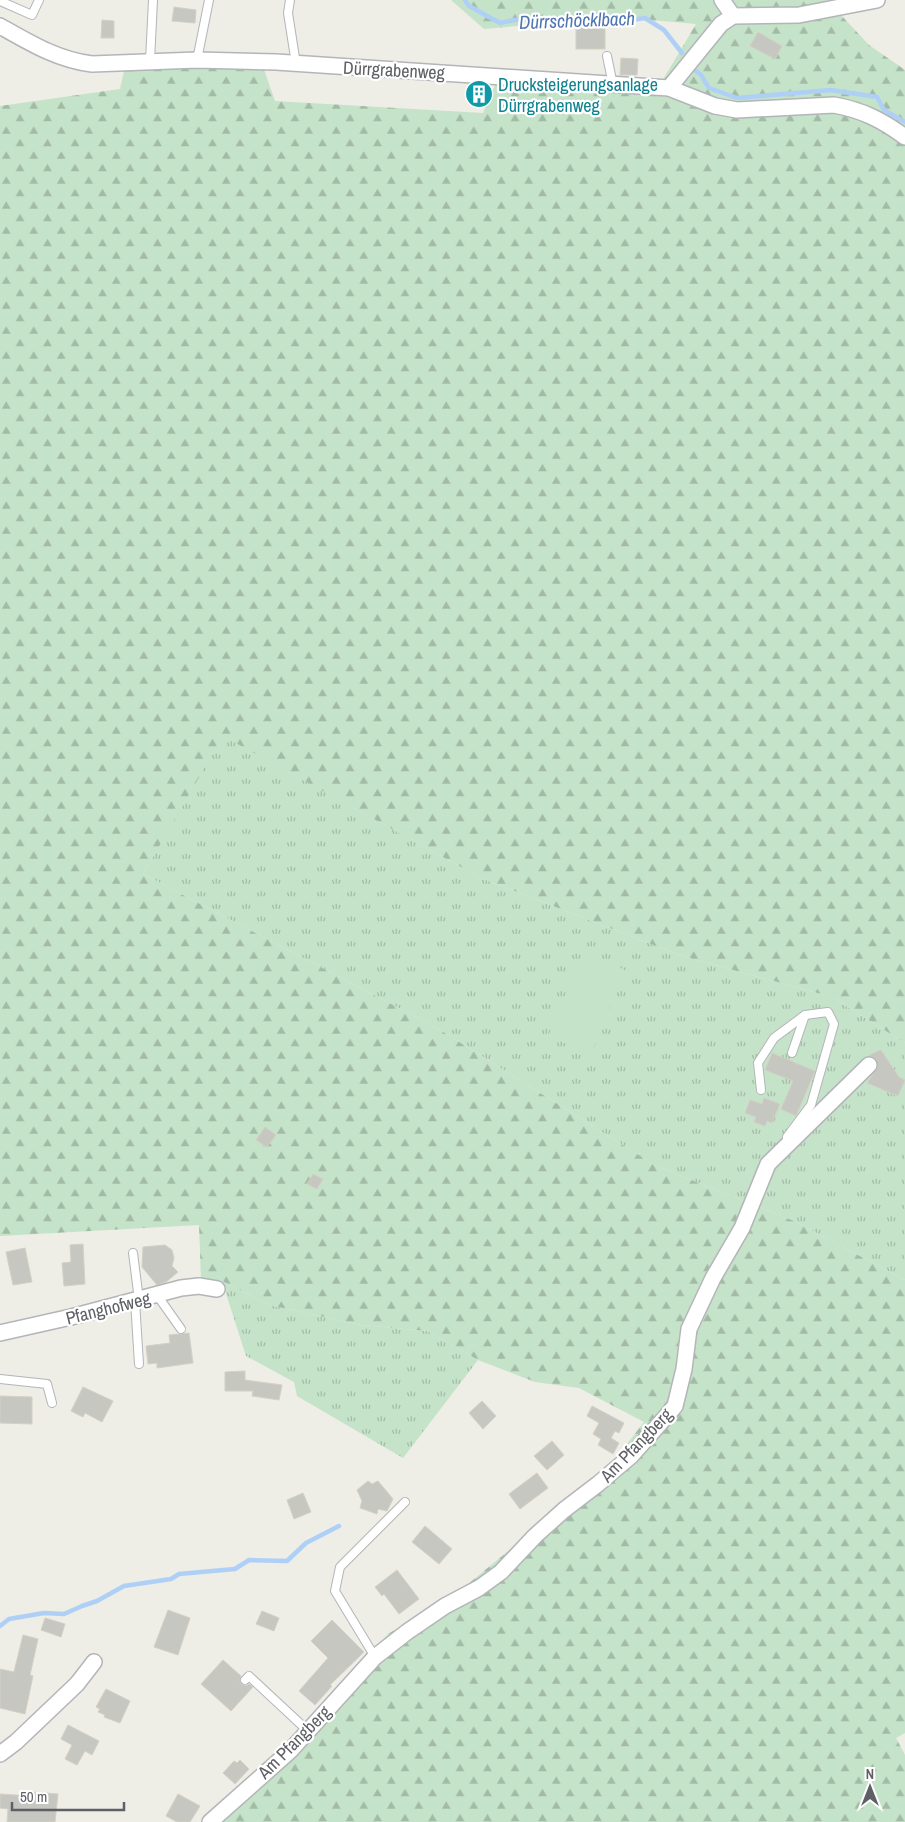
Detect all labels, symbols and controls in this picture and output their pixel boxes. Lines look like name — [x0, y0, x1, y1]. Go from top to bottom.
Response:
water label: Dürrschöcklbach — [519, 5, 635, 35]
street label: Dürrgrabenweg — [343, 55, 446, 85]
place label: Drucksteigerungsanlage Dürrgrabenweg — [498, 72, 658, 118]
building icon: Drucksteigerungsanlage Dürrgrabenweg — [464, 79, 494, 109]
street label: Pfanghofweg — [63, 1285, 154, 1331]
street label: Am Pfangberg — [594, 1402, 678, 1488]
street label: Am Pfangberg — [251, 1699, 337, 1785]
north arrow — [845, 1762, 895, 1812]
text: N — [866, 1765, 874, 1783]
scale bar — [12, 1780, 125, 1812]
text: 50 m — [20, 1786, 47, 1807]

